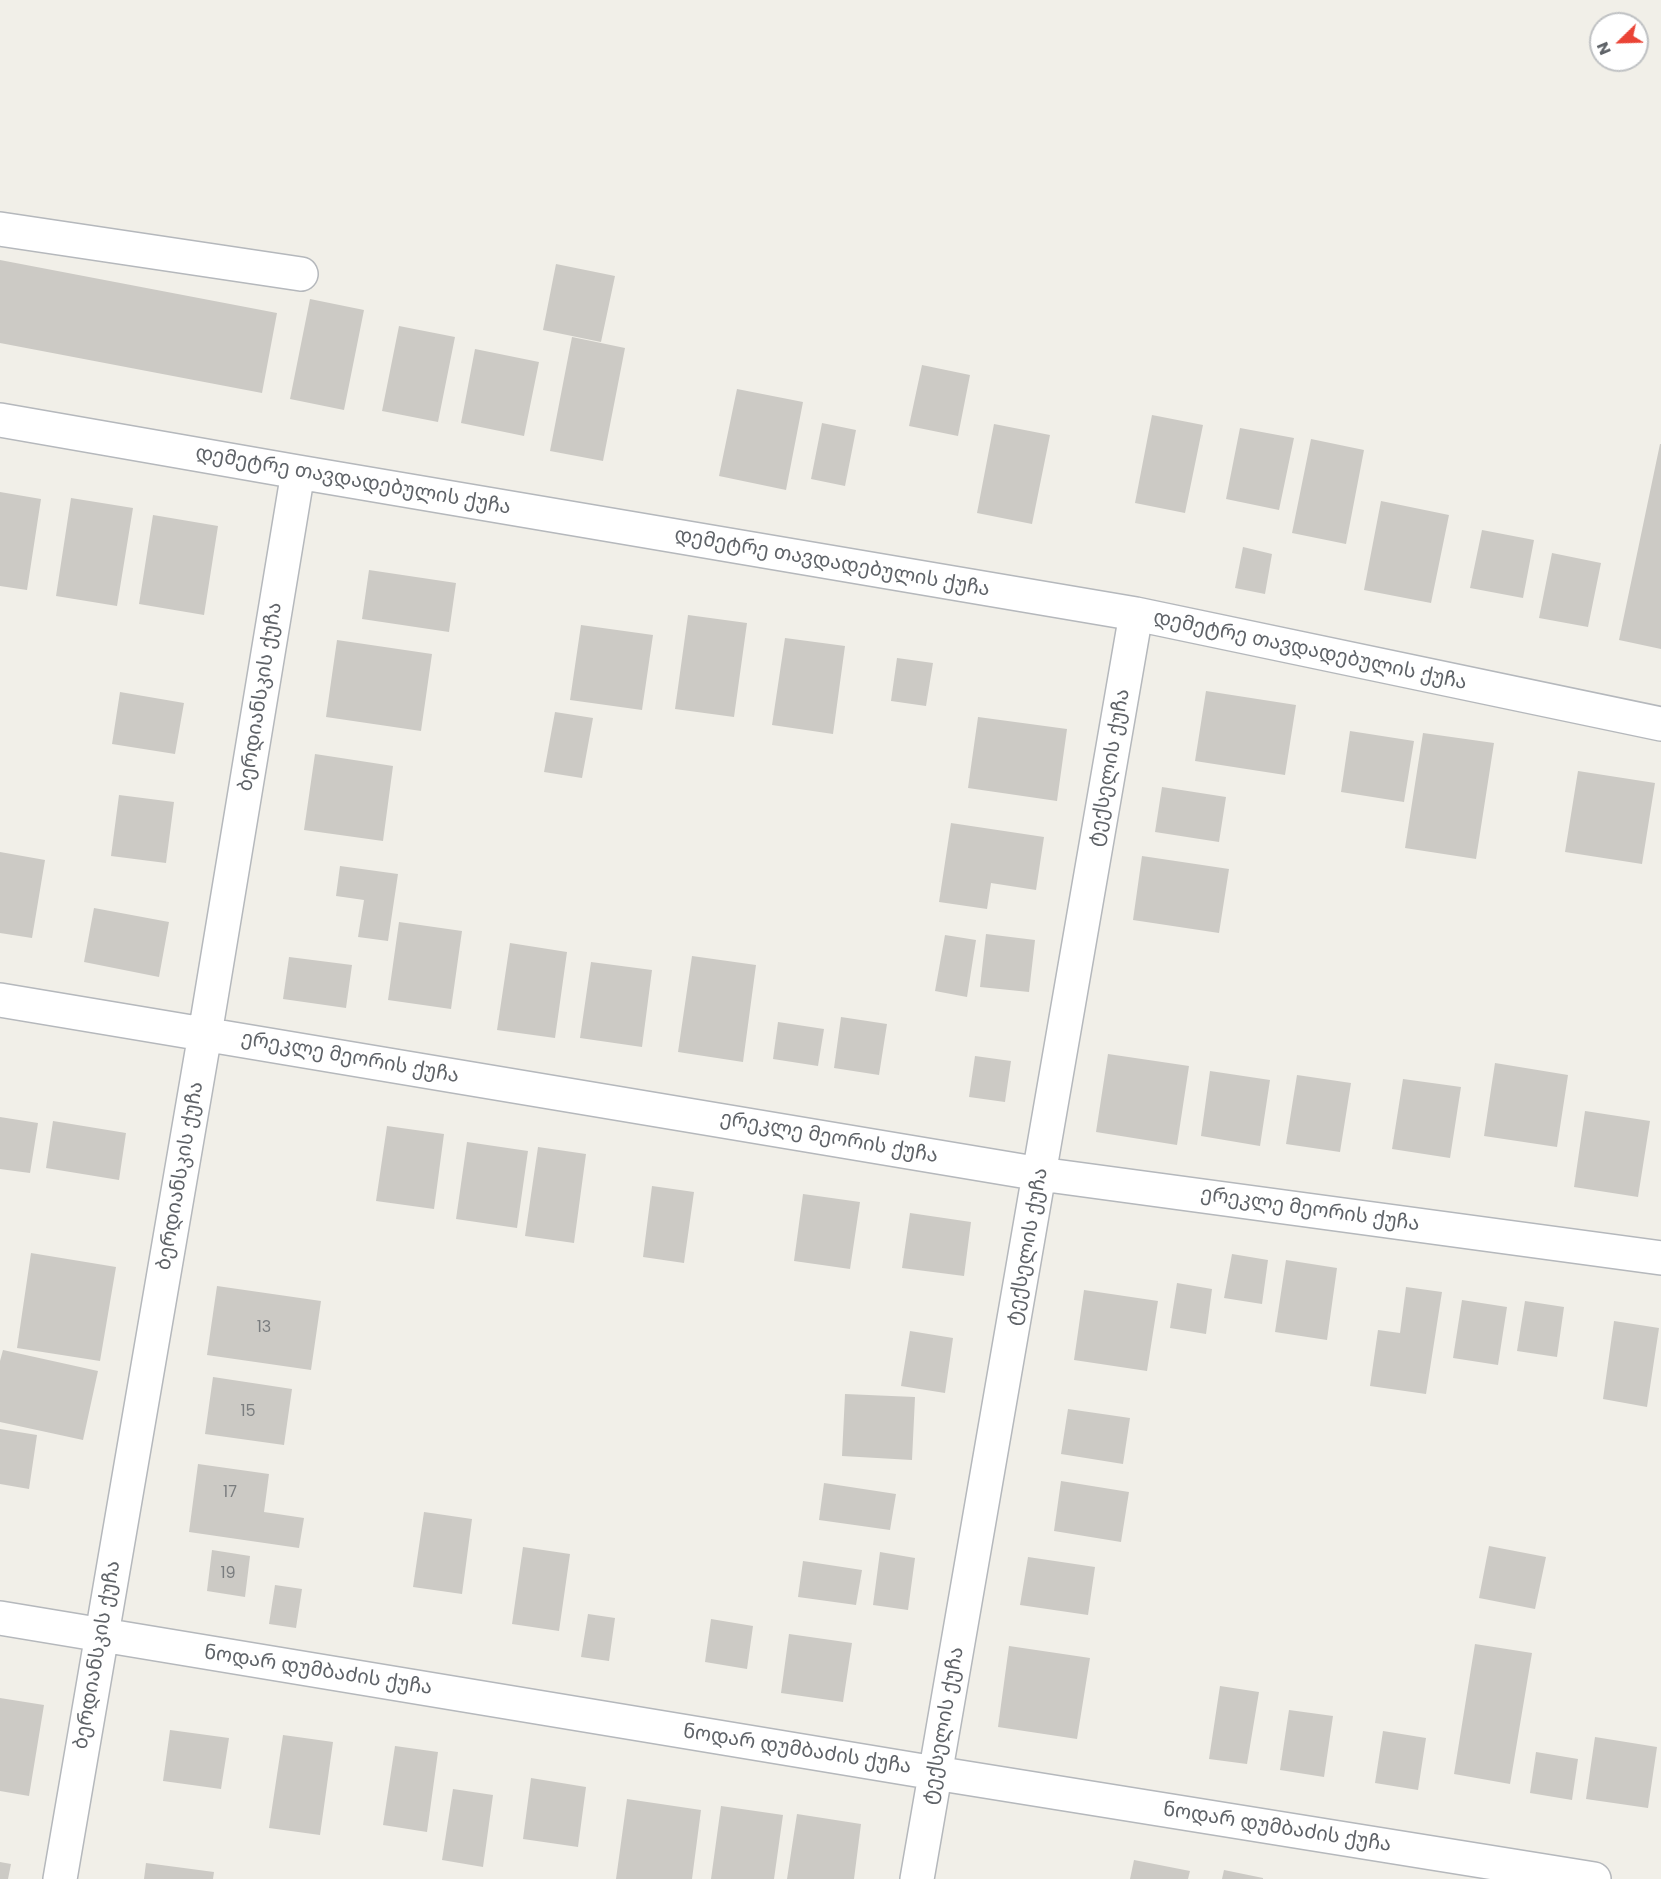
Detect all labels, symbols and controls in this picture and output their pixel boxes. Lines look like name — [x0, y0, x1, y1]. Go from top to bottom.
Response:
north arrow — [1589, 12, 1649, 72]
text: N — [1591, 38, 1617, 58]
street label: დემეტრე თავდადებულის ქუჩა — [193, 441, 513, 521]
street label: დემეტრე თავდადებულის ქუჩა — [672, 523, 992, 603]
street label: ბერდიანსკის ქუჩა — [234, 601, 288, 793]
street label: დემეტრე თავდადებულის ქუჩა — [1151, 606, 1469, 696]
street label: ტექსელის ქუჩა — [1084, 687, 1136, 849]
street label: ერეკლე მეორის ქუჩა — [239, 1027, 461, 1089]
street label: ბერდიანსკის ქუჩა — [153, 1080, 209, 1272]
street label: ერეკლე მეორის ქუჩა — [718, 1107, 940, 1169]
street label: ტექსელის ქუჩა — [1002, 1166, 1054, 1328]
street label: ერეკლე მეორის ქუჩა — [1199, 1183, 1421, 1237]
house number: 13 — [257, 1318, 271, 1338]
house number: 15 — [240, 1402, 256, 1422]
house number: 17 — [223, 1483, 237, 1503]
street label: ბერდიანსკის ქუჩა — [70, 1559, 126, 1751]
house number: 19 — [220, 1564, 236, 1584]
street label: ნოდარ დუმბაძის ქუჩა — [202, 1641, 434, 1701]
street label: ტექსელის ქუჩა — [918, 1645, 970, 1807]
street label: ნოდარ დუმბაძის ქუჩა — [681, 1720, 913, 1780]
street label: ნოდარ დუმბაძის ქუჩა — [1161, 1798, 1393, 1858]

